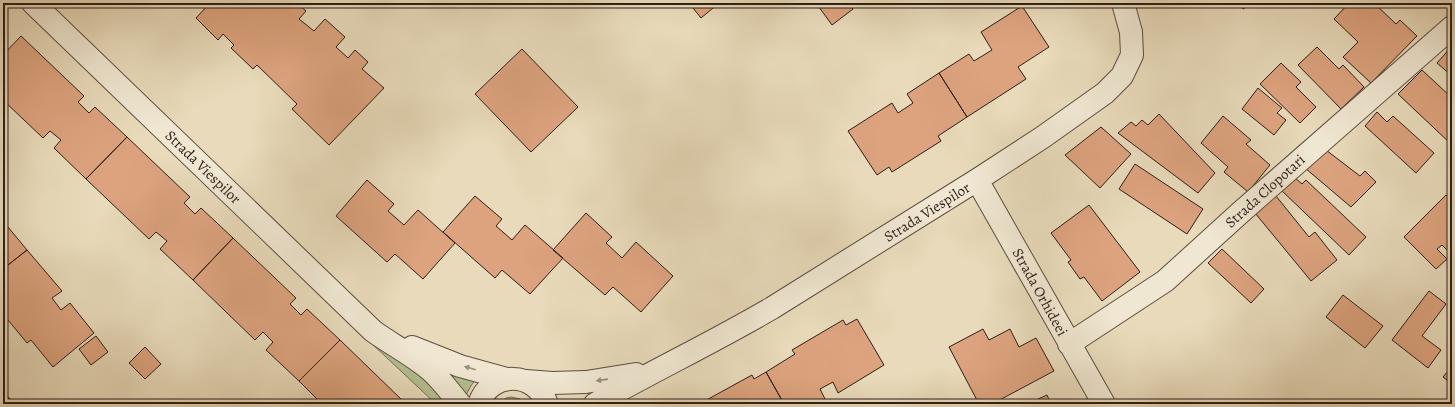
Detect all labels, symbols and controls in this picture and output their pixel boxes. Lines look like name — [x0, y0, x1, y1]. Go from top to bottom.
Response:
street label: Strada Viespilor — [161, 126, 245, 208]
street label: Strada Clopotari — [1221, 150, 1309, 232]
street label: Strada Viespilor — [880, 177, 974, 246]
street label: Strada Orhideei — [1008, 244, 1072, 340]
one-way arrow — [464, 365, 476, 371]
one-way arrow — [596, 377, 608, 383]

